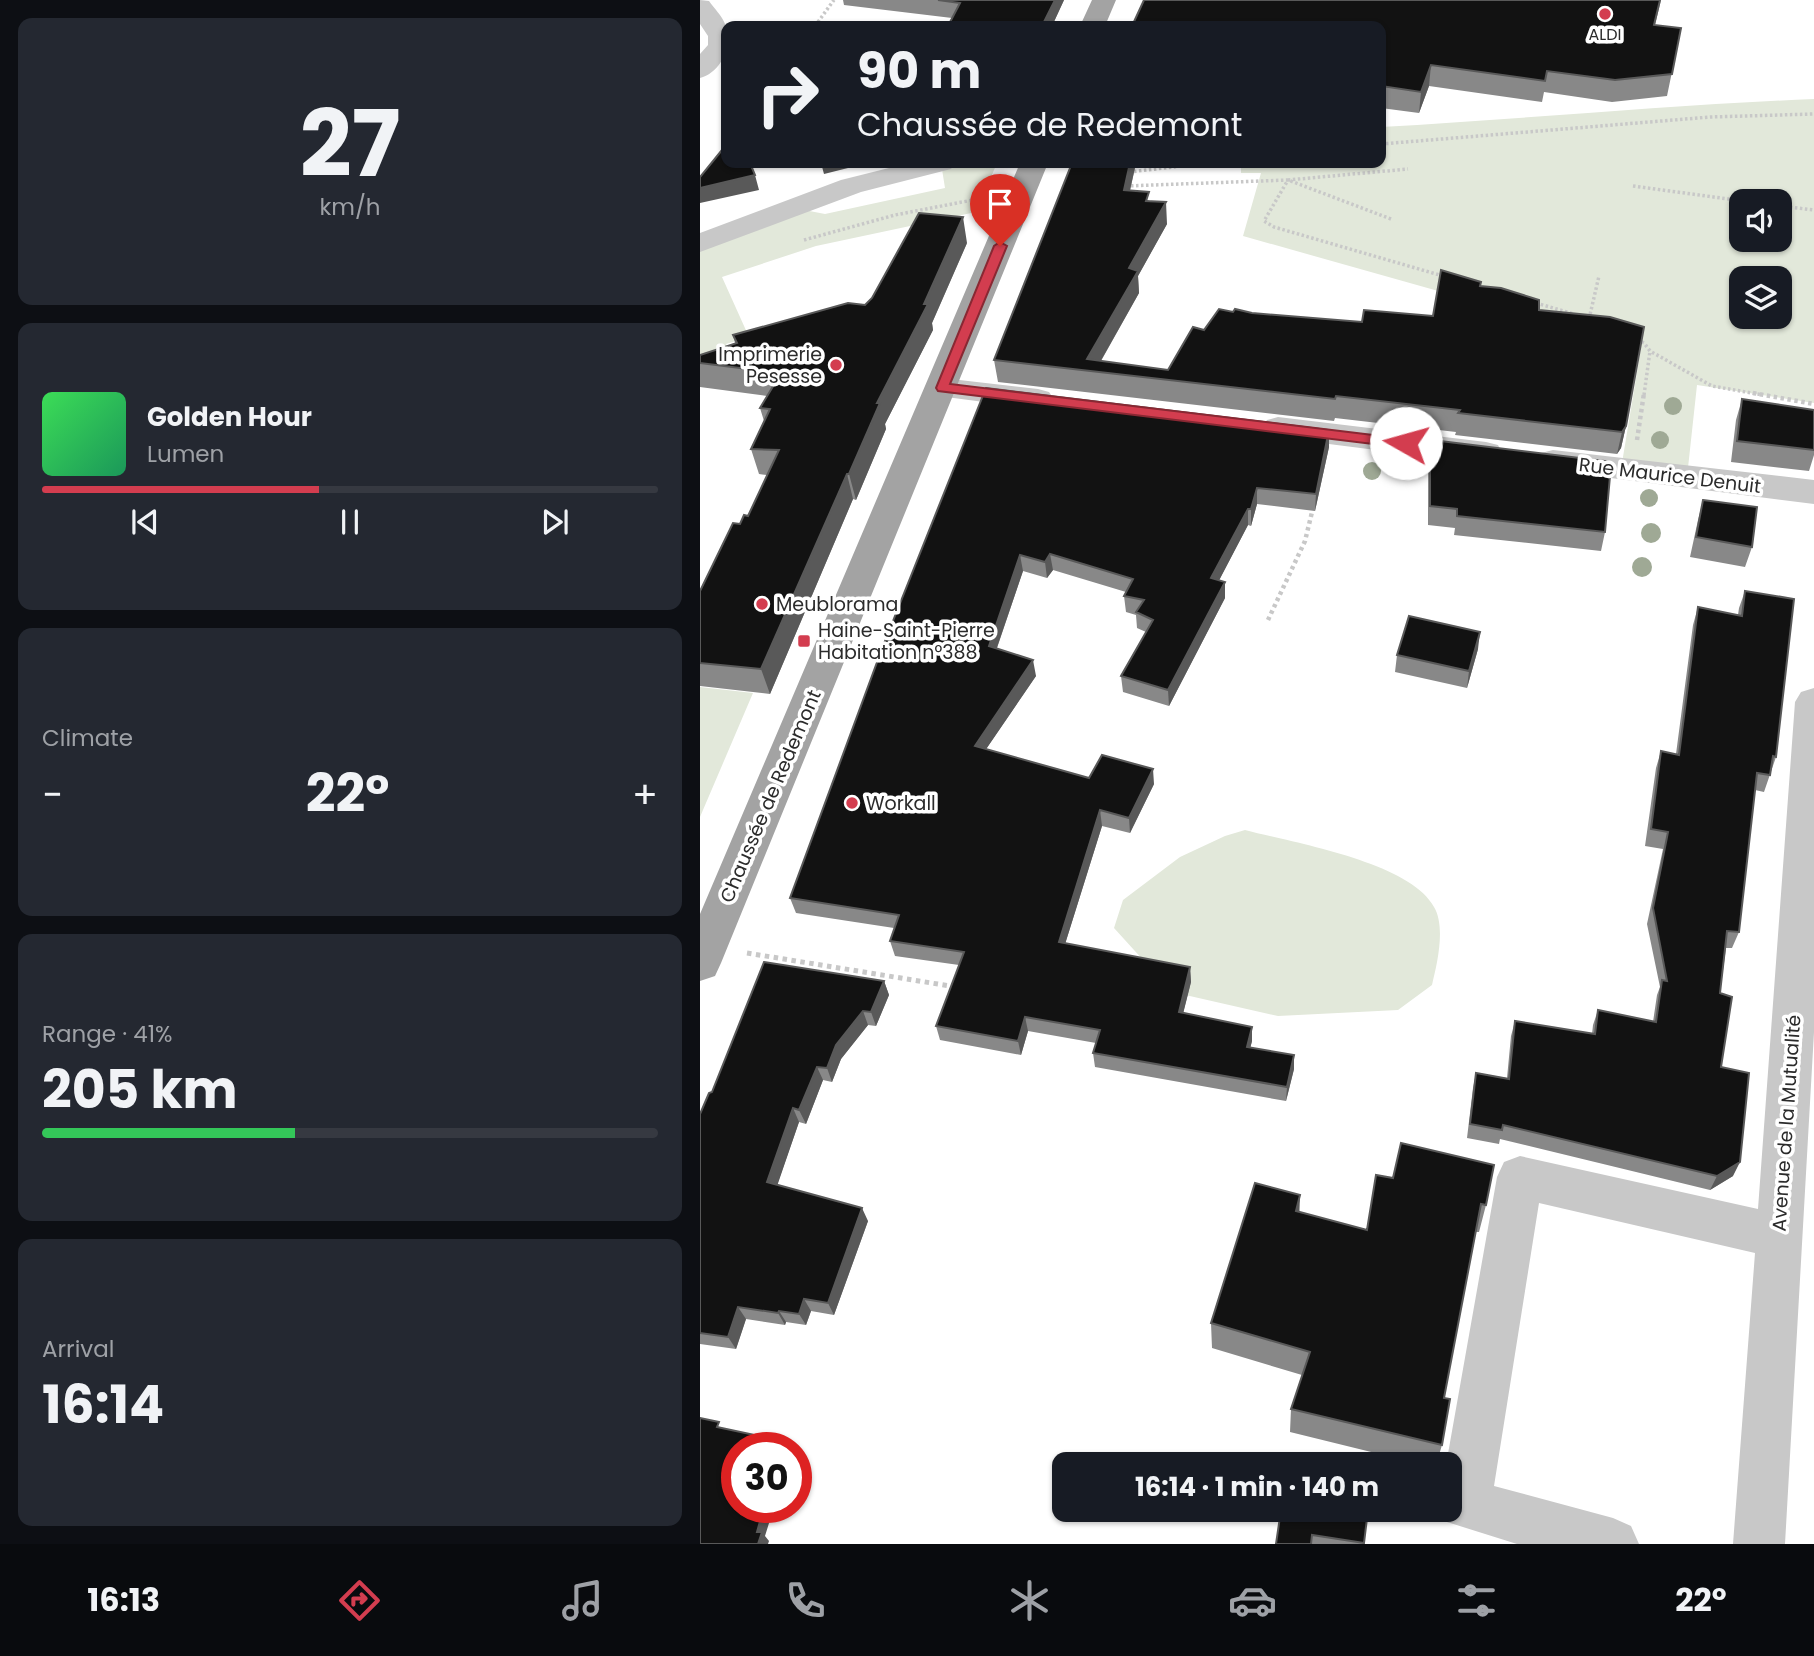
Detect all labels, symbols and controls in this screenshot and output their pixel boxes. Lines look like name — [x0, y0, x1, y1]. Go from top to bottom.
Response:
marker: ALDI — [1597, 6, 1613, 22]
place label: ALDI — [1589, 23, 1621, 46]
text: 90 m — [857, 37, 981, 105]
icon: right — [742, 49, 833, 140]
text: 27 — [300, 80, 400, 208]
text: Chaussée de Redemont — [857, 102, 1242, 147]
pin — [970, 174, 1030, 246]
icon: arrive — [981, 185, 1019, 223]
map controls — [1729, 189, 1792, 329]
button: sound — [1729, 189, 1792, 252]
text: km/h — [319, 191, 381, 223]
button: layers — [1729, 266, 1792, 329]
place label: Imprimerie Pesesse — [718, 341, 822, 390]
marker: Imprimerie Pesesse — [828, 357, 844, 373]
text: Golden Hour — [147, 399, 312, 435]
position arrow — [1369, 406, 1443, 480]
text: Lumen — [147, 438, 224, 470]
street label: Rue Maurice Denuit — [1577, 451, 1763, 500]
icon: previous — [126, 503, 164, 541]
icon: pause — [331, 503, 369, 541]
icon: next — [536, 503, 574, 541]
place label: Meublorama — [776, 591, 898, 618]
marker: Meublorama — [754, 596, 770, 612]
place label: Haine-Saint-Pierre Habitation n°388 — [818, 617, 995, 666]
marker: Haine-Saint-Pierre Habitation n°388 — [796, 633, 812, 649]
street label: Chaussée de Redemont — [713, 686, 828, 907]
text: Climate — [42, 722, 133, 754]
text: 22° — [306, 757, 389, 830]
text: − — [42, 768, 63, 821]
text: + — [632, 768, 658, 821]
place label: Workall — [866, 790, 936, 817]
marker: Workall — [844, 795, 860, 811]
street label: Avenue de la Mutualité — [1765, 1014, 1808, 1232]
text: Range · 41% — [42, 1018, 173, 1050]
text: 205 km — [42, 1053, 238, 1126]
text: Arrival — [42, 1333, 114, 1365]
text: 16:14 — [42, 1368, 164, 1441]
speed limit sign: 30 — [721, 1432, 812, 1523]
text: 16:14 · 1 min · 140 m — [1135, 1469, 1379, 1505]
icon: directions — [335, 1576, 384, 1625]
icon: music — [558, 1576, 607, 1625]
icon: phone — [781, 1576, 830, 1625]
icon: climate — [1005, 1576, 1054, 1625]
icon: car — [1228, 1576, 1277, 1625]
icon: filters — [1452, 1576, 1501, 1625]
text: 16:13 — [87, 1577, 160, 1622]
text: 22° — [1675, 1577, 1727, 1622]

